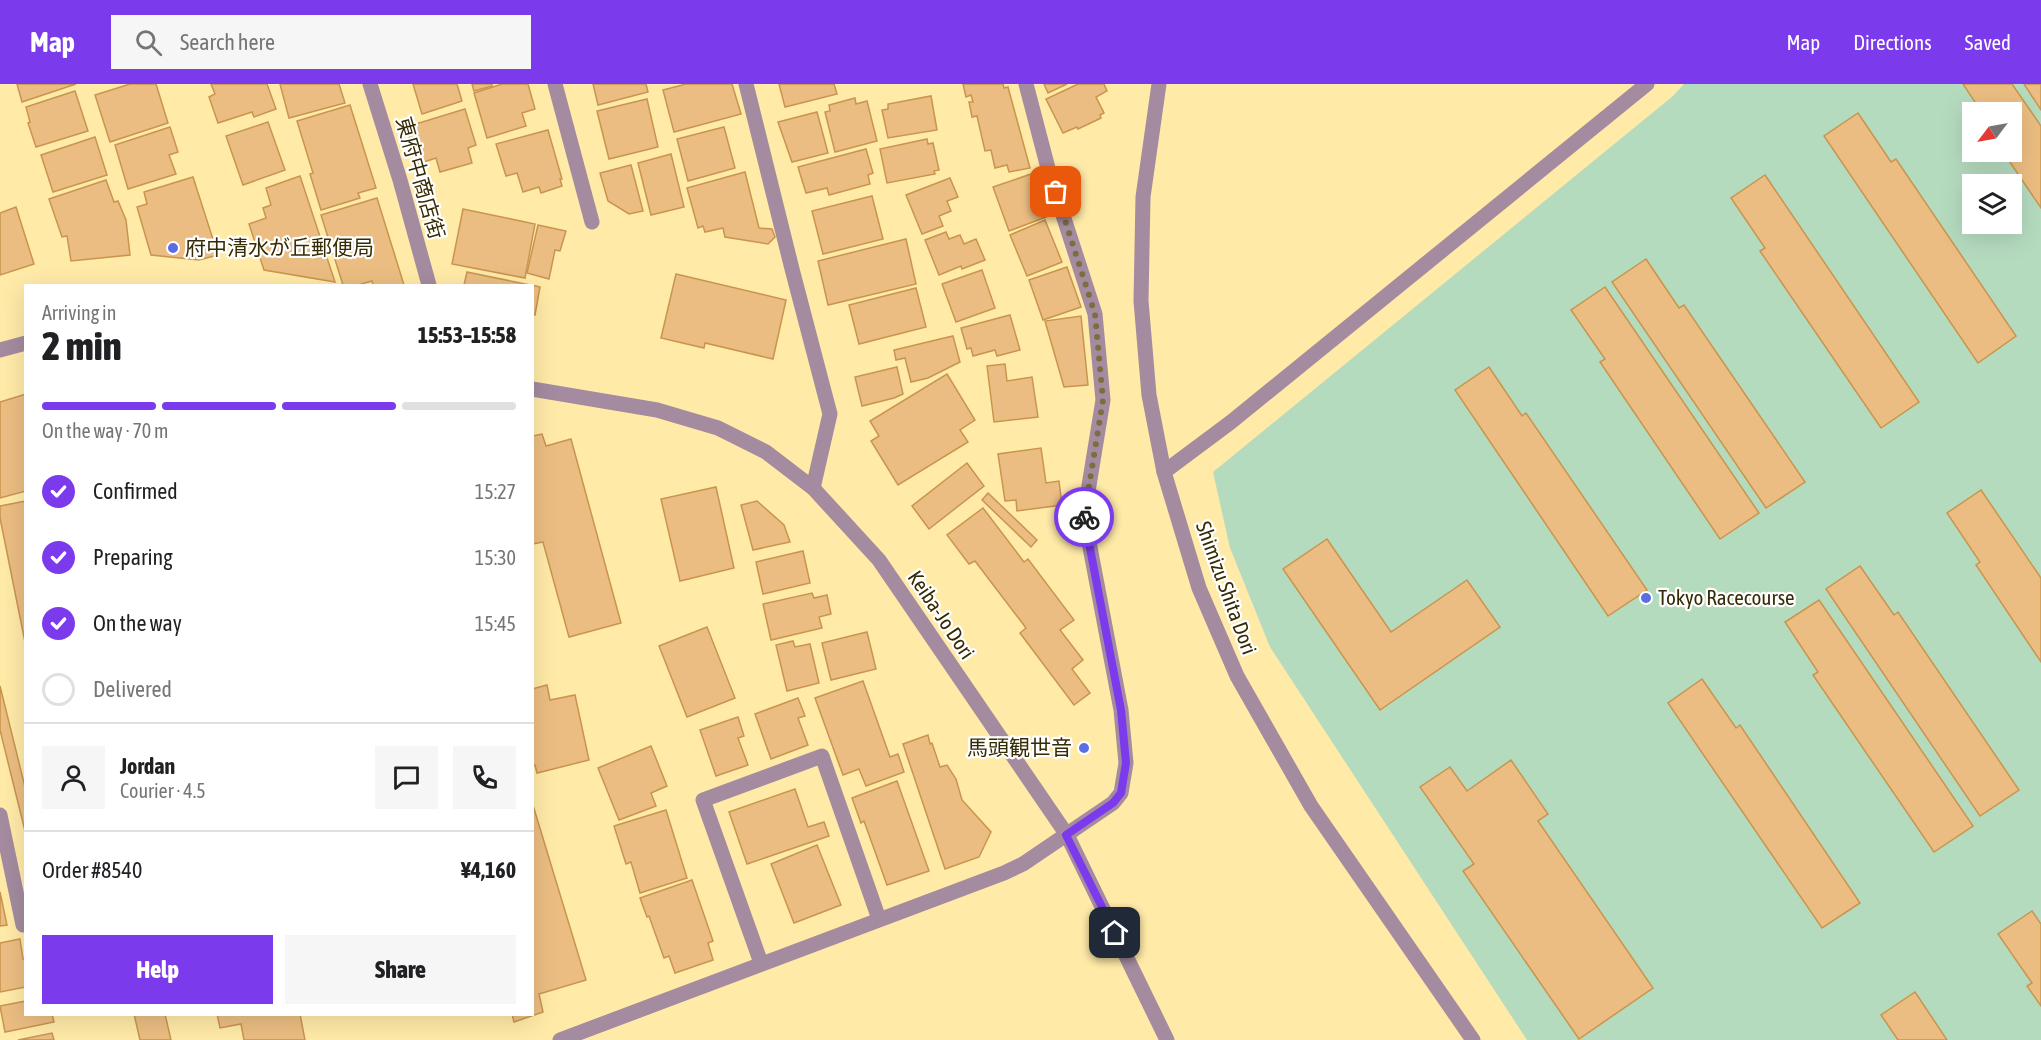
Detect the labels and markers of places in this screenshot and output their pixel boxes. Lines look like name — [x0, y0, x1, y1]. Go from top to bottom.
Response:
pin — [1030, 166, 1081, 217]
place label: 府中清水が丘郵便局 — [185, 235, 374, 259]
marker: 府中清水が丘郵便局 — [166, 241, 180, 255]
place label: Tokyo Racecourse — [1658, 585, 1795, 609]
marker: Tokyo Racecourse — [1639, 591, 1653, 605]
place label: 馬頭観世音 — [967, 735, 1072, 759]
marker: 馬頭観世音 — [1077, 741, 1091, 755]
pin — [1089, 907, 1140, 958]

